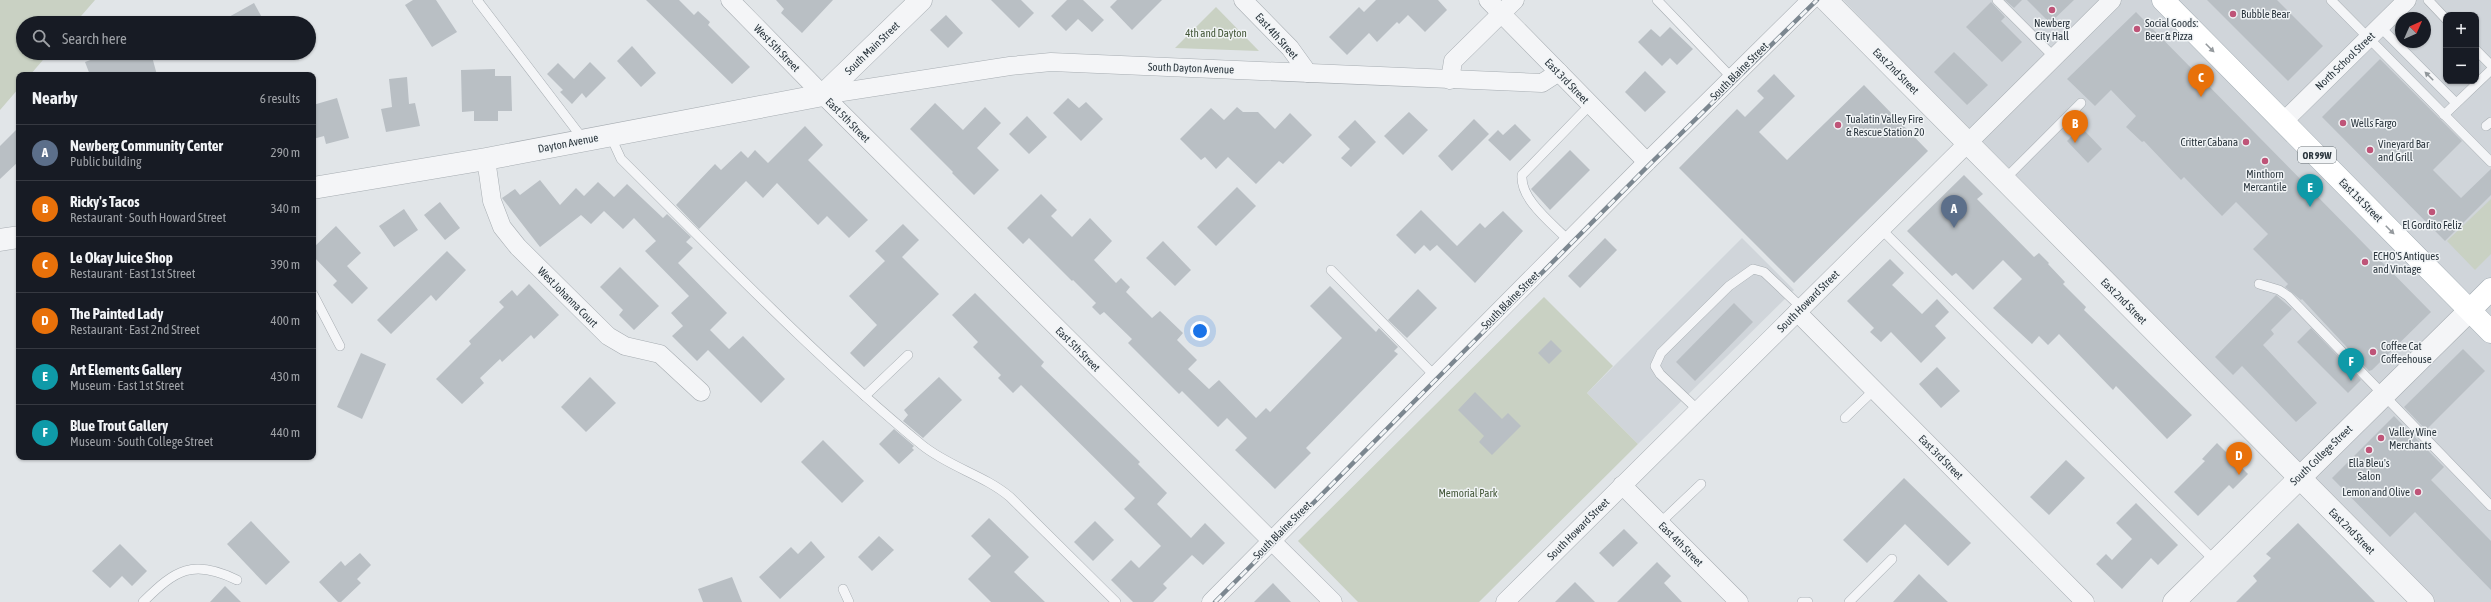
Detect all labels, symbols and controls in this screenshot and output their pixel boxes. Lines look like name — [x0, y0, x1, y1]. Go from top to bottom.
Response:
marker: Newberg City Hall — [2047, 5, 2057, 15]
place label: Bubble Bear — [2241, 8, 2291, 20]
marker: Bubble Bear — [2228, 9, 2238, 19]
street label: East 4th Street — [1253, 11, 1301, 61]
north arrow — [2395, 12, 2431, 48]
map controls — [2443, 12, 2479, 84]
button: + — [2443, 12, 2479, 48]
search box — [16, 16, 316, 60]
place label: Newberg City Hall — [2034, 17, 2070, 42]
place label: Social Goods: Beer & Pizza — [2145, 17, 2198, 42]
street label: South Main Street — [842, 19, 902, 77]
street label: West 5th Street — [752, 22, 802, 74]
marker: Social Goods: Beer & Pizza — [2132, 24, 2142, 34]
icon: search — [30, 27, 52, 49]
park label: 4th and Dayton — [1185, 27, 1247, 39]
text: Search here — [62, 30, 127, 47]
street label: North School Street — [2313, 30, 2377, 92]
street label: South Blaine Street — [1708, 40, 1770, 102]
one-way arrow — [2206, 43, 2215, 53]
street label: East 2nd Street — [1871, 46, 1921, 96]
button: − — [2443, 48, 2479, 84]
street label: East 3rd Street — [1543, 56, 1591, 106]
street label: South Dayton Avenue — [1148, 60, 1234, 76]
pin: C — [2188, 64, 2214, 97]
one-way arrow — [2424, 71, 2434, 81]
text: Nearby — [32, 88, 78, 108]
text: 6 results — [260, 91, 300, 106]
street label: East 5th Street — [823, 95, 873, 145]
pin: B — [2062, 110, 2088, 143]
place label: Tualatin Valley Fire & Rescue Station 20 — [1846, 113, 1924, 138]
place label: Wells Fargo — [2351, 117, 2397, 129]
marker: Wells Fargo — [2338, 118, 2348, 128]
marker: Tualatin Valley Fire & Rescue Station 20 — [1833, 120, 1843, 130]
street label: Dayton Avenue — [537, 131, 599, 155]
place label: Critter Cabana — [2180, 136, 2238, 148]
text: Newberg Community Center — [70, 137, 223, 154]
marker: Critter Cabana — [2241, 137, 2251, 147]
place label: Vineyard Bar and Grill — [2378, 138, 2430, 163]
text: A — [42, 145, 48, 160]
text: 290 m — [271, 145, 300, 160]
marker: Vineyard Bar and Grill — [2365, 145, 2375, 155]
road number: OR 99W — [2298, 147, 2336, 163]
text: Public building — [70, 154, 142, 169]
marker: Minthorn Mercantile — [2260, 156, 2270, 166]
place label: Minthorn Mercantile — [2243, 168, 2287, 193]
pin: E — [2297, 174, 2323, 207]
street label: East 1st Street — [2337, 176, 2385, 224]
text: Ricky's Tacos — [70, 193, 140, 210]
pin: A — [1941, 195, 1967, 228]
text: B — [42, 201, 48, 216]
text: 340 m — [271, 201, 300, 216]
marker: El Gordito Feliz — [2427, 207, 2437, 217]
text: Restaurant · South Howard Street — [70, 210, 226, 225]
place label: El Gordito Feliz — [2402, 219, 2462, 231]
one-way arrow — [2385, 225, 2395, 235]
text: Le Okay Juice Shop — [70, 249, 173, 266]
place label: ECHO'S Antiques and Vintage — [2373, 250, 2439, 275]
text: C — [42, 257, 48, 272]
text: 390 m — [271, 257, 300, 272]
marker: ECHO'S Antiques and Vintage — [2360, 257, 2370, 267]
street label: West Johanna Court — [536, 265, 600, 329]
text: Restaurant · East 1st Street — [70, 266, 196, 281]
street label: South Howard Street — [1775, 268, 1841, 334]
street label: South Blaine Street — [1479, 269, 1541, 331]
street label: East 2nd Street — [2099, 276, 2149, 326]
text: The Painted Lady — [70, 305, 163, 322]
text: D — [41, 313, 49, 328]
text: 400 m — [271, 313, 300, 328]
your location — [1190, 321, 1210, 341]
text: Restaurant · East 2nd Street — [70, 322, 200, 337]
street label: East 5th Street — [1053, 324, 1103, 374]
place label: Coffee Cat Coffeehouse — [2381, 340, 2432, 365]
marker: Coffee Cat Coffeehouse — [2368, 347, 2378, 357]
pin: F — [2338, 348, 2364, 381]
text: Art Elements Gallery — [70, 361, 182, 378]
text: E — [42, 369, 48, 384]
text: 430 m — [271, 369, 300, 384]
text: Museum · East 1st Street — [70, 378, 184, 393]
text: Blue Trout Gallery — [70, 417, 168, 434]
street label: South College Street — [2288, 423, 2354, 487]
text: F — [42, 425, 48, 440]
text: 440 m — [271, 425, 300, 440]
place label: Valley Wine Merchants — [2389, 426, 2437, 451]
street label: East 3rd Street — [1916, 432, 1966, 482]
marker: Valley Wine Merchants — [2376, 433, 2386, 443]
text: Museum · South College Street — [70, 434, 213, 449]
pin: D — [2226, 442, 2252, 475]
marker: Ella Bleu's Salon — [2364, 445, 2374, 455]
place label: Ella Bleu's Salon — [2348, 457, 2390, 482]
place label: Lemon and Olive — [2342, 486, 2410, 498]
park label: Memorial Park — [1438, 487, 1498, 499]
marker: Lemon and Olive — [2413, 487, 2423, 497]
street label: South Howard Street — [1545, 496, 1611, 562]
street label: South Blaine Street — [1251, 499, 1313, 561]
street label: East 2nd Street — [2327, 506, 2377, 556]
street label: East 4th Street — [1656, 519, 1706, 569]

